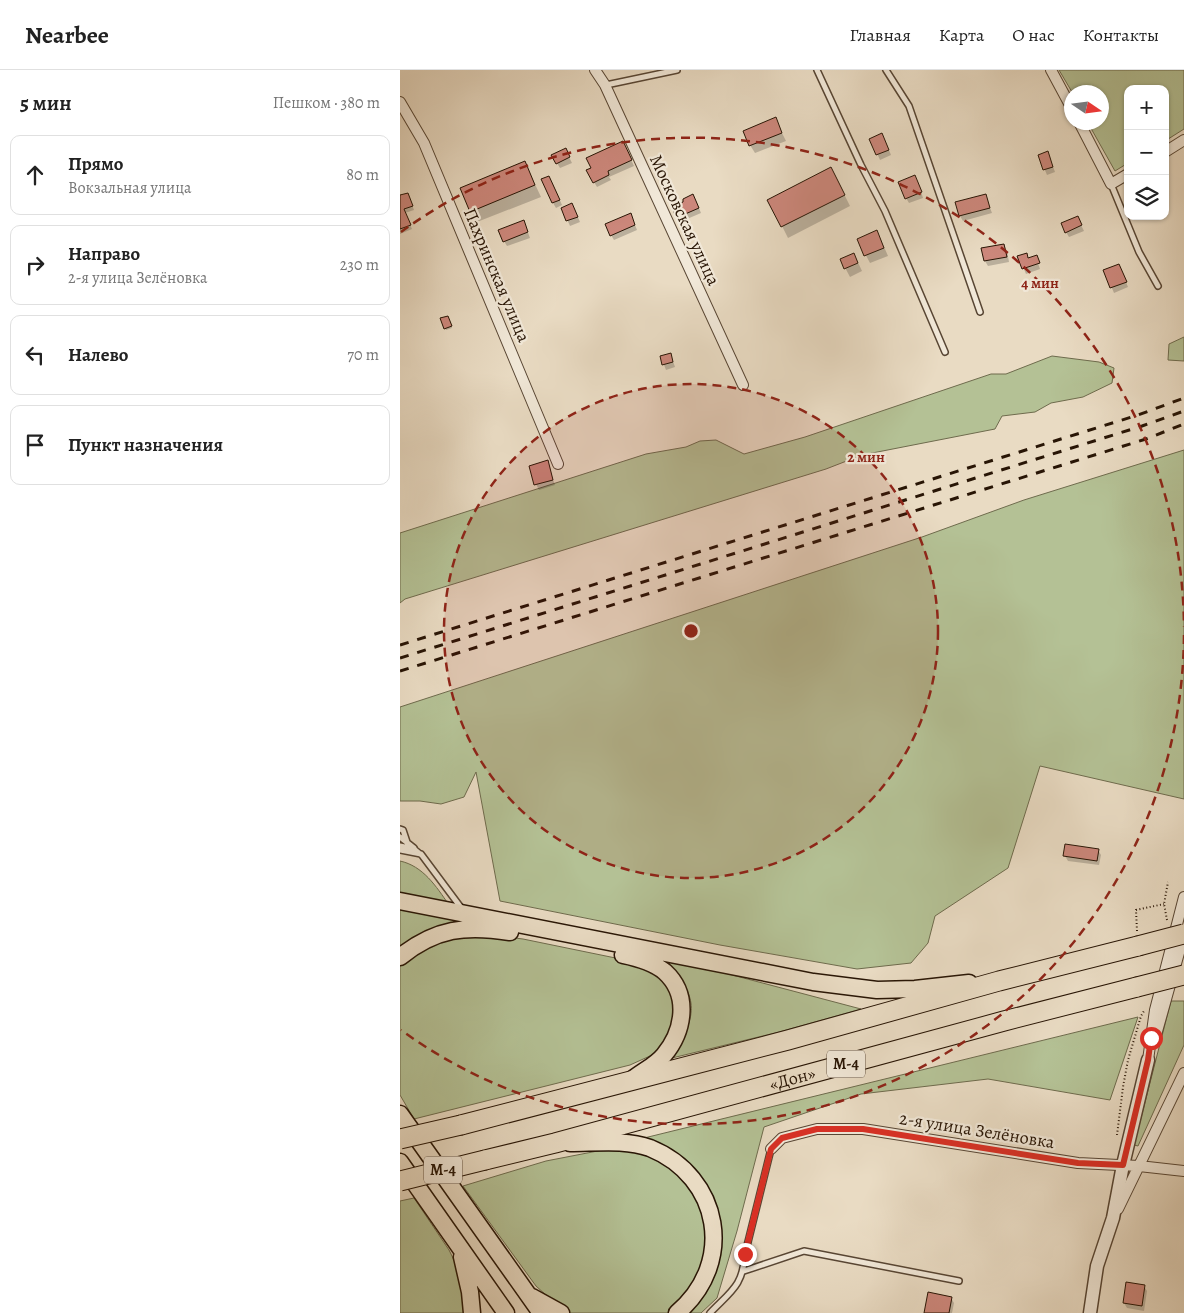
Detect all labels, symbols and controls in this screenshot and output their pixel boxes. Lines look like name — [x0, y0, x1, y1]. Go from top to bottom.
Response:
text: Nearbee — [25, 19, 109, 51]
text: Главная — [850, 23, 911, 47]
text: Карта — [939, 23, 984, 47]
text: О нас — [1012, 23, 1055, 47]
text: Контакты — [1083, 23, 1159, 47]
north arrow — [1064, 85, 1109, 130]
map controls — [1124, 85, 1169, 220]
button: + — [1124, 85, 1169, 130]
text: 5 мин — [20, 89, 72, 117]
text: Пешком · 380 m — [273, 92, 380, 114]
button: − — [1124, 130, 1169, 175]
text: Прямо — [68, 151, 123, 177]
street label: Московская улица — [644, 151, 726, 290]
icon: ahead — [21, 161, 49, 189]
text: 80 m — [346, 164, 379, 186]
button: layers — [1124, 175, 1169, 220]
text: Вокзальная улица — [68, 177, 191, 199]
street label: Пахринская улица — [458, 204, 536, 346]
text: Направо — [68, 241, 140, 267]
icon: right — [21, 251, 49, 279]
text: 230 m — [340, 254, 379, 276]
text: 2-я улица Зелёновка — [68, 267, 207, 289]
text: 4 мин — [1021, 273, 1059, 293]
icon: left — [21, 341, 49, 369]
text: Налево — [68, 342, 128, 368]
text: 70 m — [347, 344, 379, 366]
icon: arrive — [21, 431, 49, 459]
text: Пункт назначения — [68, 432, 223, 458]
text: 2 мин — [847, 447, 885, 467]
centre of rings — [682, 622, 700, 640]
route start — [1140, 1027, 1163, 1050]
road number: М-4 — [827, 1051, 865, 1078]
street label: «Дон» — [767, 1061, 818, 1096]
street label: 2-я улица Зелёновка — [898, 1106, 1057, 1154]
road number: М-4 — [424, 1156, 462, 1184]
route end — [734, 1243, 757, 1266]

